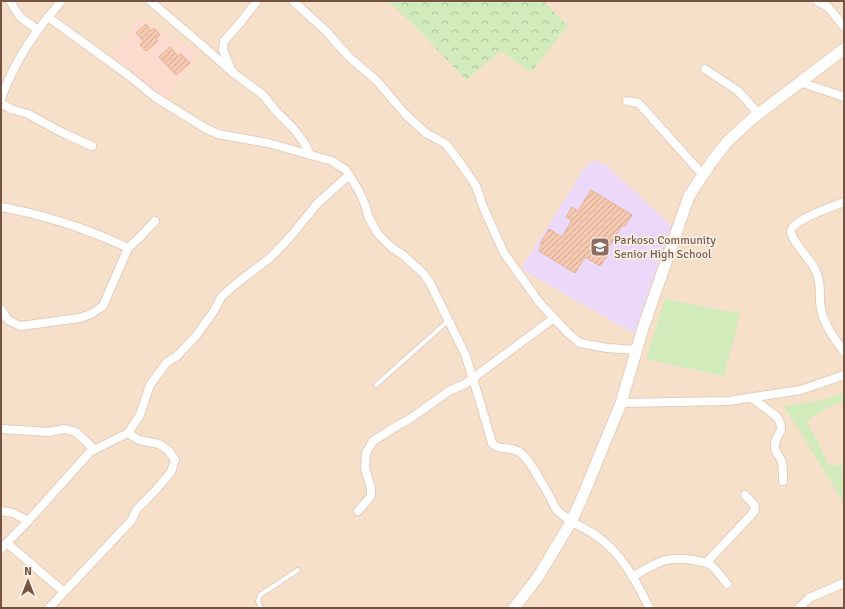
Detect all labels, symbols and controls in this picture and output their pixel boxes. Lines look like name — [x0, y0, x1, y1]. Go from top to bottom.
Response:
place label: Parkoso Community Senior High School — [614, 233, 716, 262]
school or university icon: Parkoso Community Senior High School — [589, 236, 611, 258]
north arrow — [8, 561, 48, 601]
text: N — [24, 565, 32, 578]

